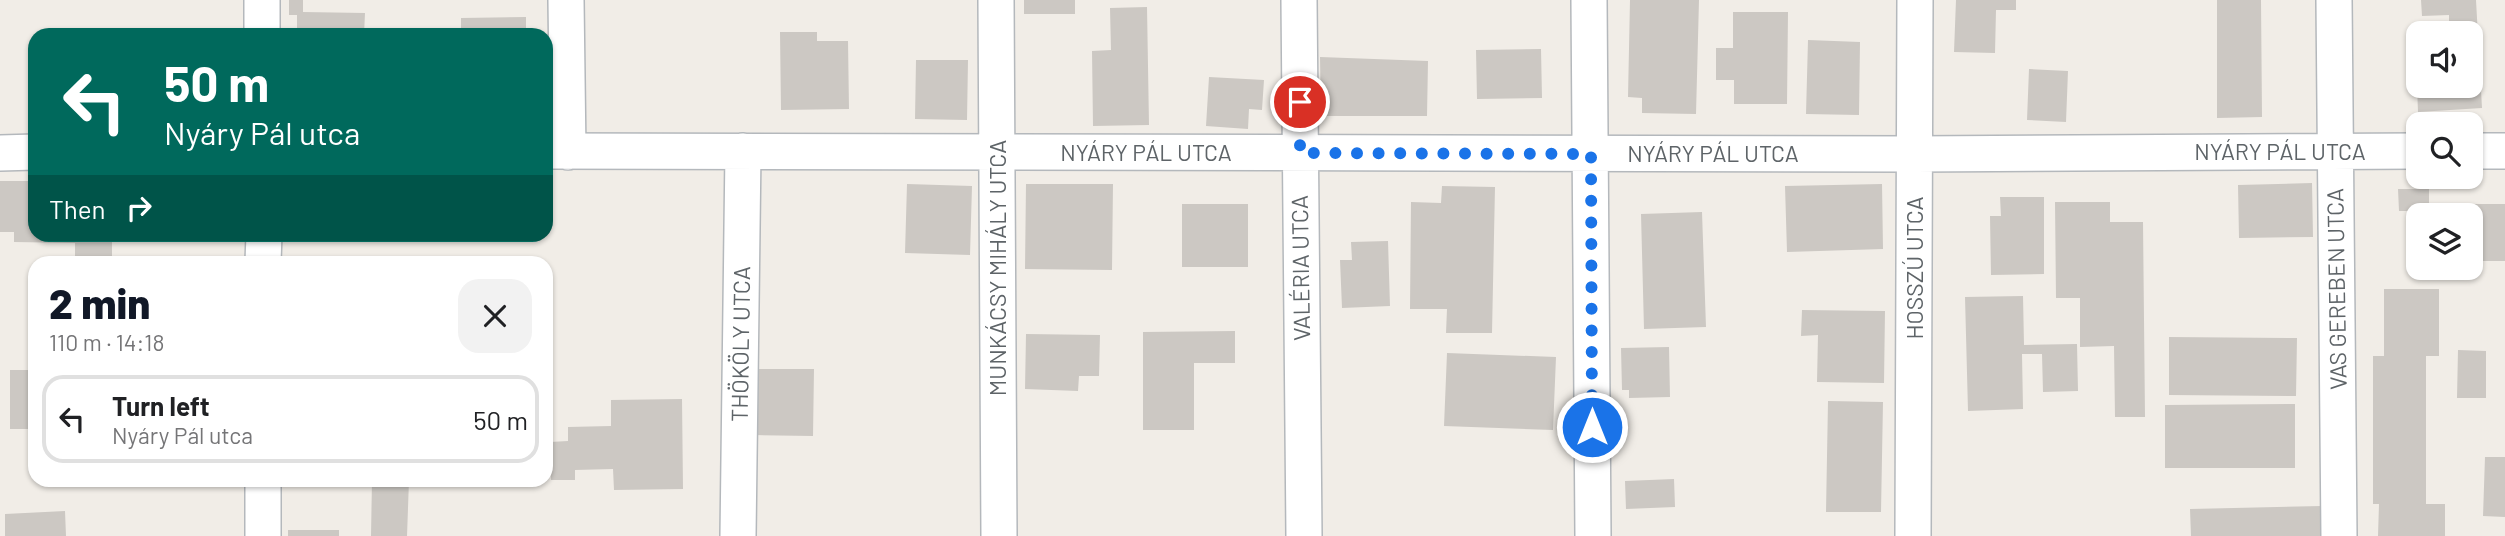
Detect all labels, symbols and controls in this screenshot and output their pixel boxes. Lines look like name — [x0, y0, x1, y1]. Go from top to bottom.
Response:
map controls — [2406, 21, 2483, 280]
button: sound — [2406, 21, 2483, 98]
text: 50 m — [164, 53, 269, 112]
icon: left — [49, 56, 140, 147]
pin — [1270, 72, 1330, 132]
icon: arrive — [1281, 83, 1319, 121]
button: search — [2406, 112, 2483, 189]
text: Nyáry Pál utca — [164, 113, 360, 151]
street label: NYÁRY PÁL UTCA — [2194, 137, 2366, 165]
street label: NYÁRY PÁL UTCA — [1060, 138, 1232, 166]
street label: NYÁRY PÁL UTCA — [1627, 139, 1799, 167]
street label: MUNKÁCSY MIHÁLY UTCA — [983, 140, 1011, 396]
street label: VAS GEREBEN UTCA — [2320, 188, 2352, 390]
icon: right — [120, 189, 158, 227]
text: Then — [49, 193, 106, 224]
street label: VALÉRIA UTCA — [1285, 195, 1315, 341]
street label: HOSSZÚ UTCA — [1900, 196, 1928, 340]
button: layers — [2406, 203, 2483, 280]
street label: THÖKÖLY UTCA — [725, 266, 755, 422]
text: 2 min — [49, 277, 150, 327]
button: close — [458, 279, 532, 353]
text: 110 m · 14:18 — [49, 328, 164, 356]
text: Turn left — [112, 390, 210, 421]
position arrow — [1555, 390, 1629, 464]
icon: left — [53, 400, 91, 438]
text: 50 m — [473, 404, 528, 435]
text: Nyáry Pál utca — [112, 421, 253, 449]

